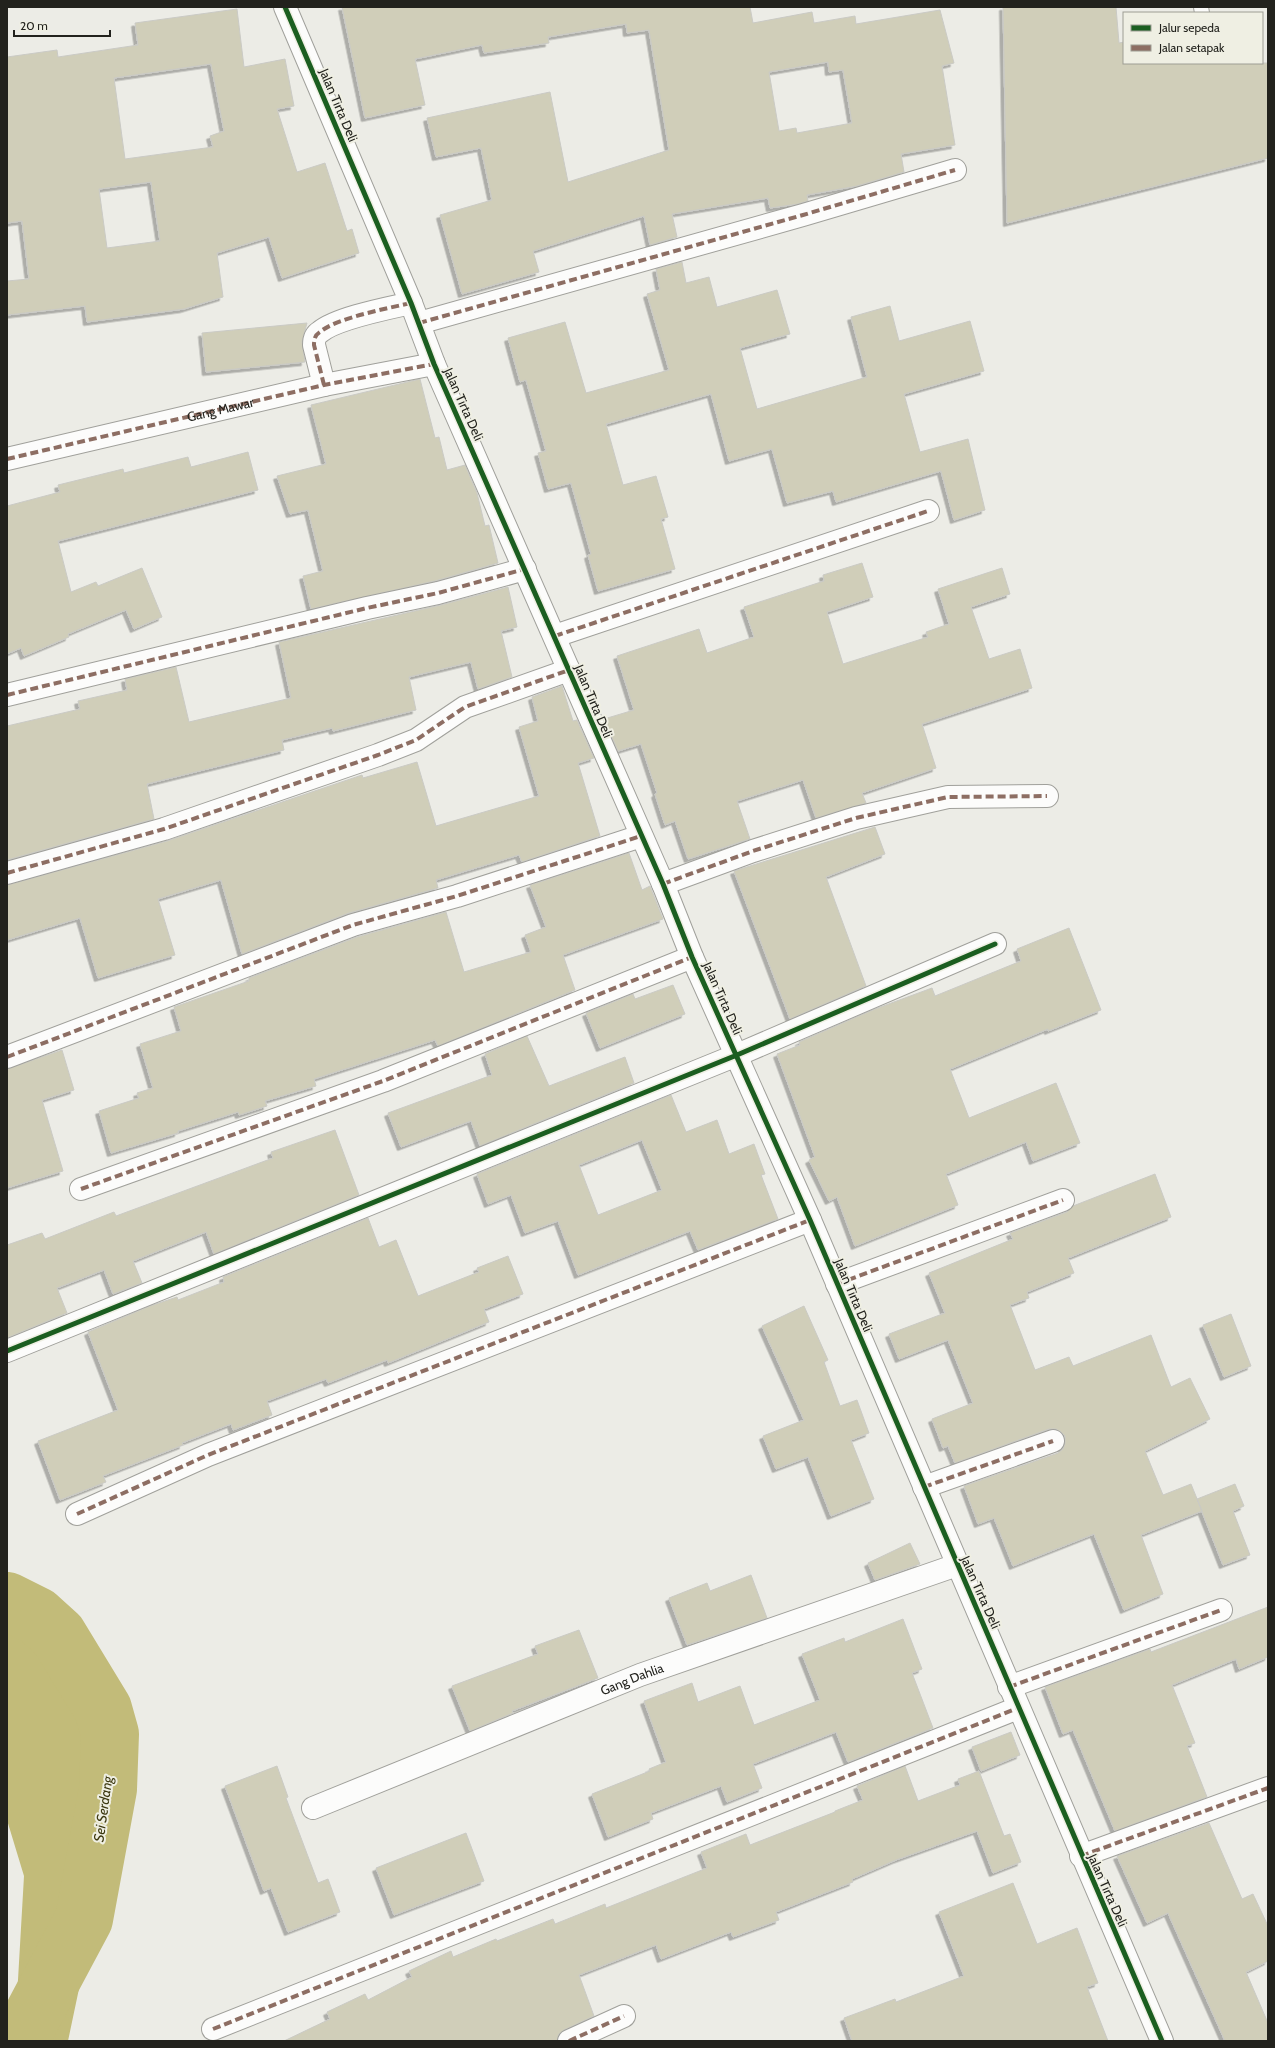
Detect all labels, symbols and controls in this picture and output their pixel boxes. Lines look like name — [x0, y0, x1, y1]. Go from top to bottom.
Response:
scale bar — [14, 12, 110, 38]
legend — [1123, 12, 1263, 64]
text: 20 m — [20, 18, 48, 33]
text: Jalur sepeda — [1158, 20, 1220, 35]
text: Jalan setapak — [1158, 40, 1225, 55]
street label: Jalan Tirta Deli — [316, 65, 362, 144]
street label: Jalan Tirta Deli — [440, 364, 487, 443]
street label: Gang Mawar — [185, 393, 256, 425]
street label: Jalan Tirta Deli — [571, 661, 617, 740]
street label: Jalan Tirta Deli — [699, 958, 746, 1037]
street label: Jalan Tirta Deli — [831, 1255, 877, 1334]
street label: Jalan Tirta Deli — [957, 1552, 1004, 1631]
street label: Gang Dahlia — [598, 1659, 666, 1698]
water label: Sei Serdang — [89, 1774, 117, 1843]
street label: Jalan Tirta Deli — [1084, 1850, 1131, 1929]

